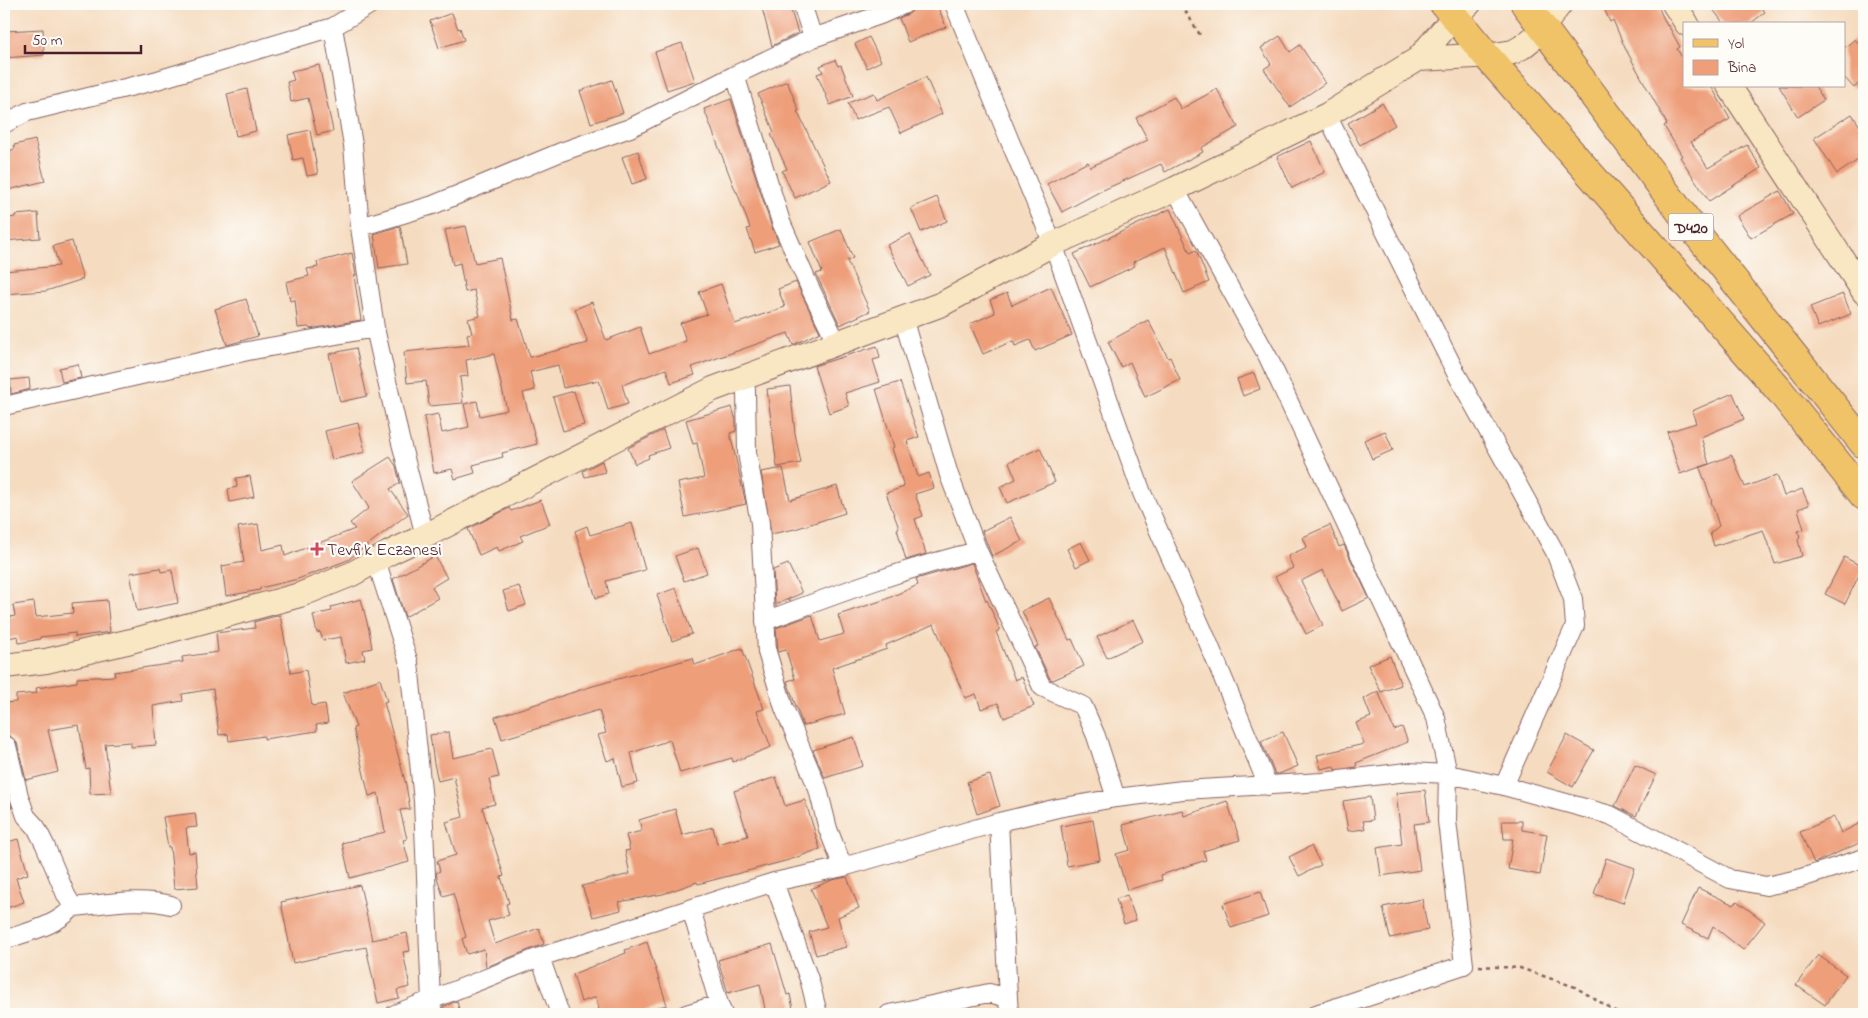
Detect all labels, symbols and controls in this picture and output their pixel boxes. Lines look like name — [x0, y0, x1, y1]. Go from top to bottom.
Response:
scale bar — [25, 22, 141, 54]
legend — [1683, 22, 1846, 88]
text: 50 m — [32, 30, 63, 52]
text: Yol — [1728, 33, 1744, 55]
text: Bina — [1727, 57, 1756, 79]
road number: D420 — [1668, 213, 1714, 240]
place label: Tevfik Eczanesi — [327, 538, 442, 564]
marker: Tevfik Eczanesi — [311, 543, 323, 555]

